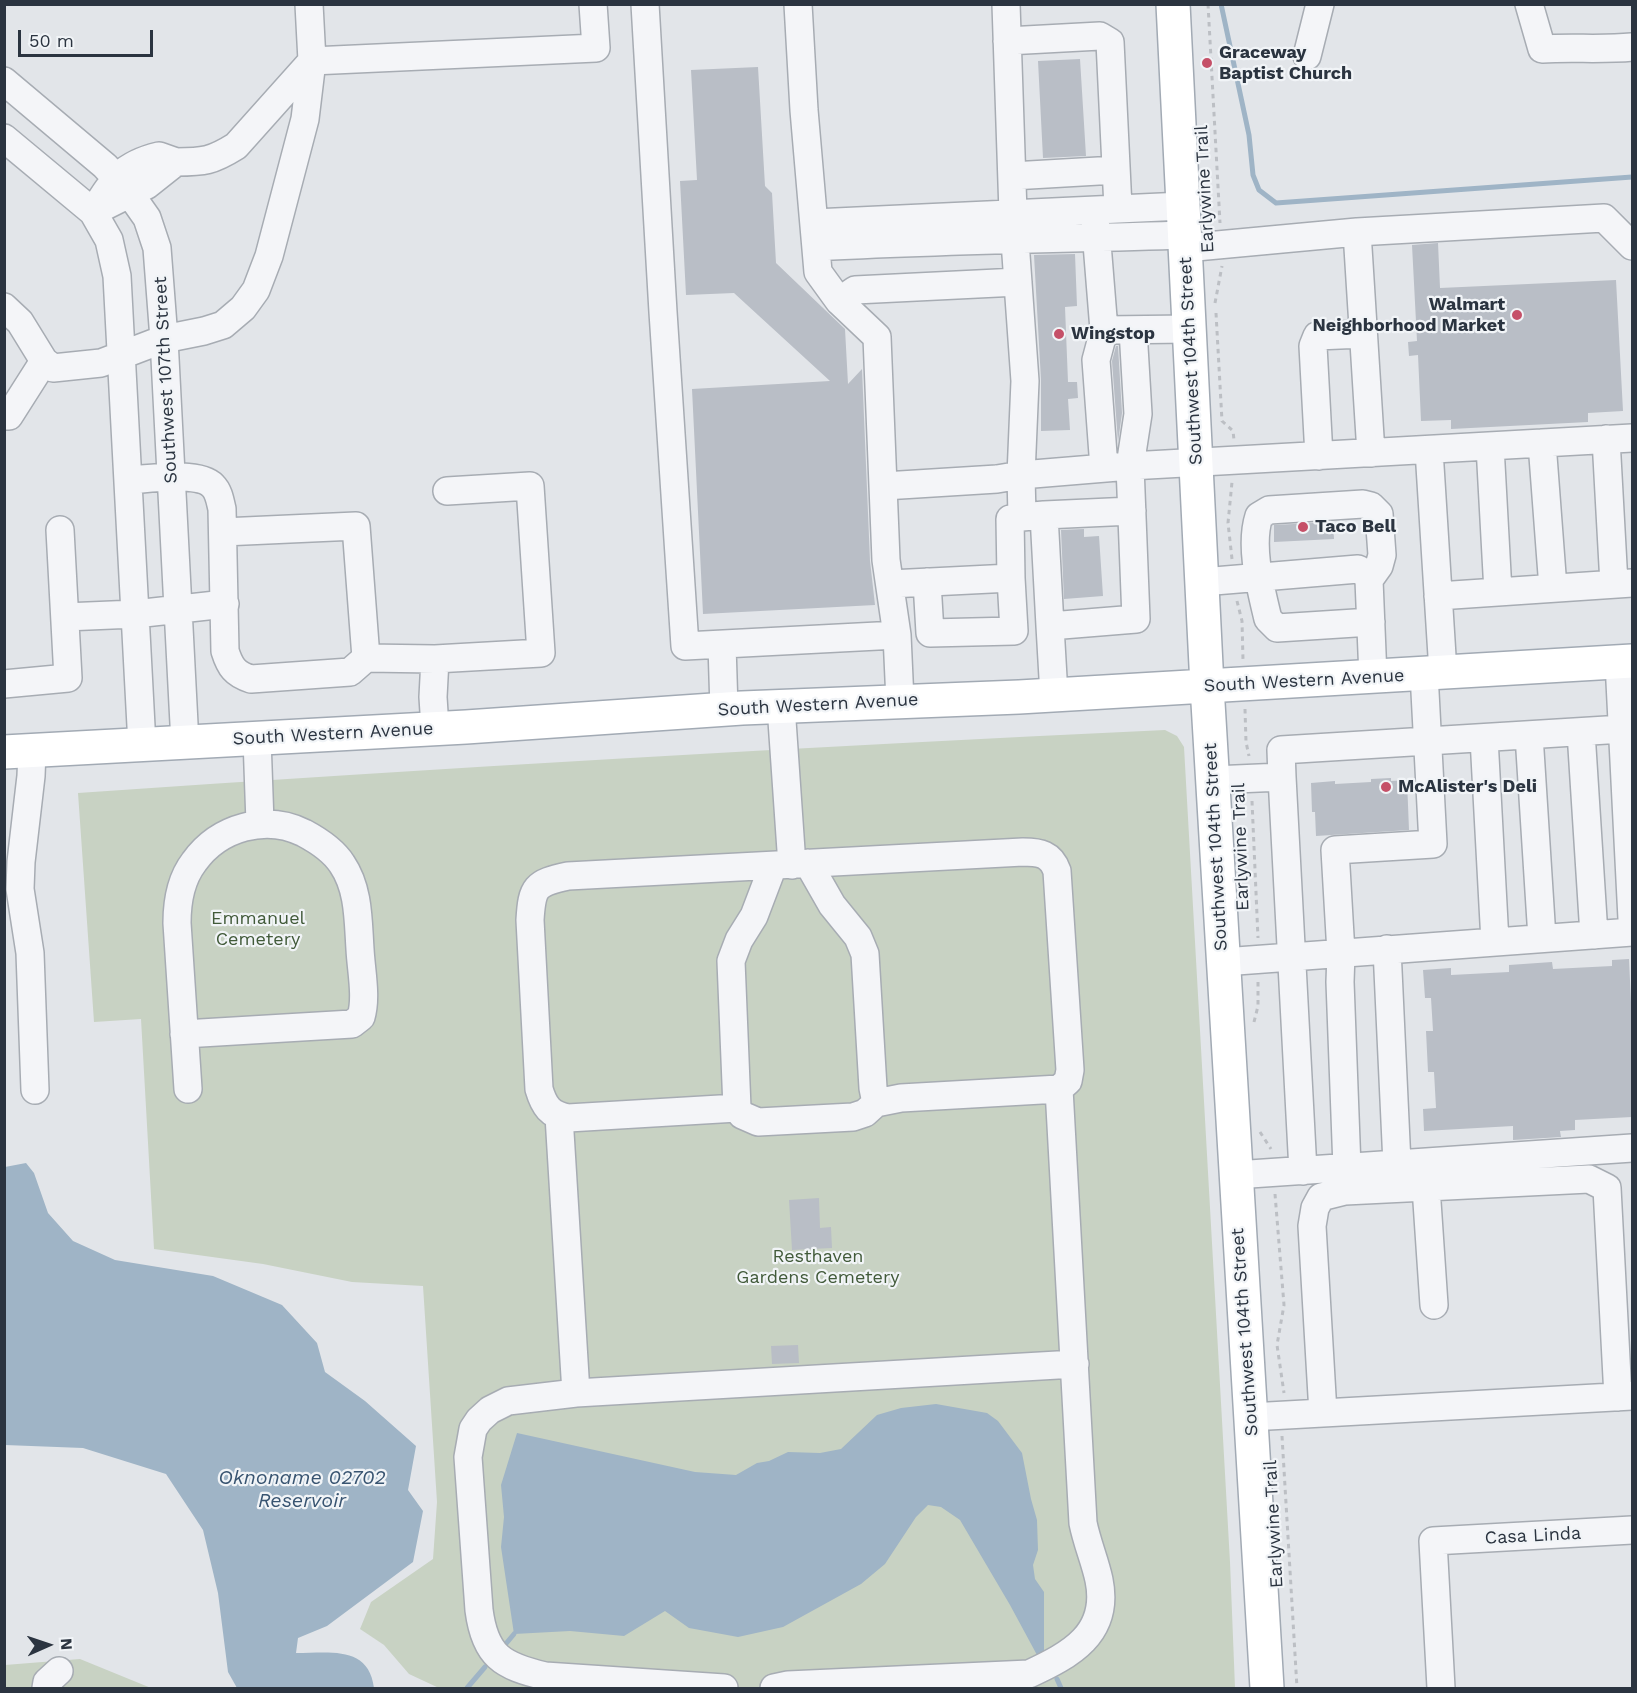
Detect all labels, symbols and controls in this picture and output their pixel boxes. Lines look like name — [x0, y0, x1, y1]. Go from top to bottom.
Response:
scale bar — [21, 18, 156, 56]
text: 50 m — [29, 30, 74, 51]
place label: Graceway Baptist Church — [1219, 42, 1352, 84]
marker: Graceway Baptist Church — [1200, 56, 1214, 70]
street label: Earlywine Trail — [1191, 124, 1219, 254]
street label: Southwest 104th Street — [1175, 256, 1207, 466]
street label: Southwest 107th Street — [150, 276, 182, 484]
place label: Walmart Neighborhood Market — [1312, 294, 1505, 336]
marker: Walmart Neighborhood Market — [1510, 308, 1524, 322]
place label: Wingstop — [1071, 323, 1155, 345]
marker: Wingstop — [1052, 327, 1066, 341]
place label: Taco Bell — [1315, 516, 1396, 538]
marker: Taco Bell — [1296, 520, 1310, 534]
street label: South Western Avenue — [1203, 665, 1405, 697]
street label: South Western Avenue — [717, 689, 919, 721]
street label: South Western Avenue — [232, 718, 434, 750]
street label: Southwest 104th Street — [1200, 742, 1232, 952]
place label: McAlister's Deli — [1398, 776, 1537, 798]
marker: McAlister's Deli — [1379, 780, 1393, 794]
street label: Earlywine Trail — [1228, 783, 1254, 911]
park label: Emmanuel Cemetery — [211, 908, 305, 950]
street label: Southwest 104th Street — [1227, 1227, 1263, 1437]
park label: Resthaven Gardens Cemetery — [736, 1246, 900, 1288]
street label: Earlywine Trail — [1260, 1459, 1288, 1589]
water label: Oknoname 02702 Reservoir — [218, 1466, 386, 1513]
street label: Casa Linda — [1484, 1523, 1582, 1549]
north arrow — [18, 1615, 78, 1675]
text: N — [57, 1638, 76, 1650]

